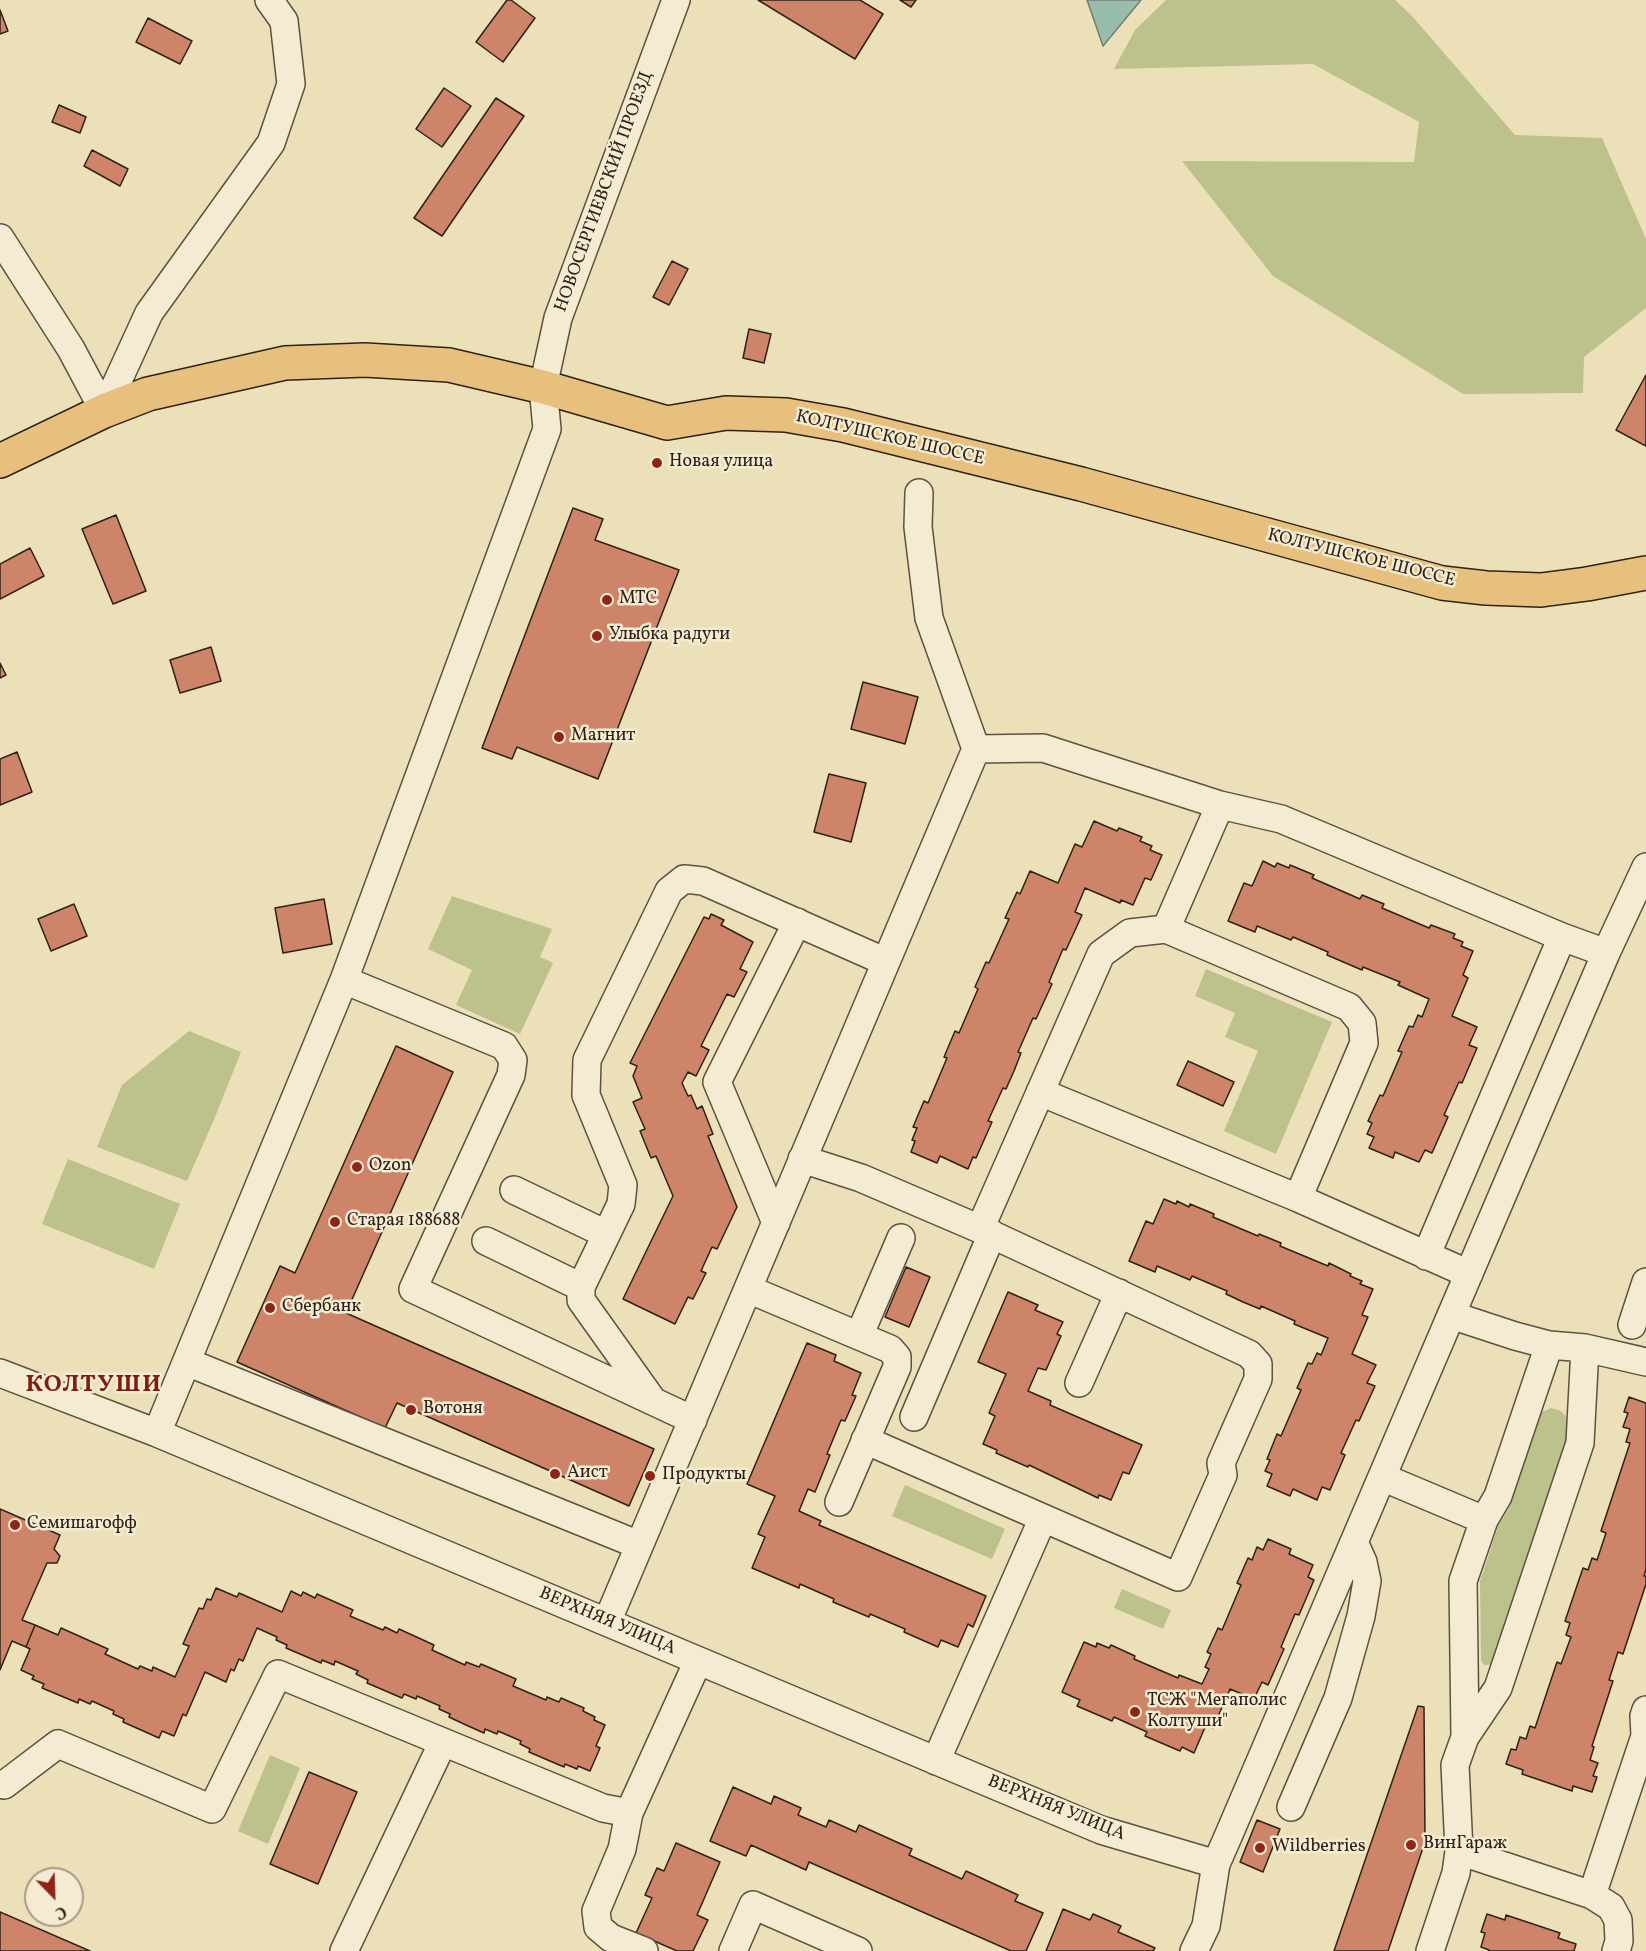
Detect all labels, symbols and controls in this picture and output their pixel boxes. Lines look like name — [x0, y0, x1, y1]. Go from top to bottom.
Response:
street label: НОВОСЕРГИЕВСКИЙ ПРОЕЗД — [551, 69, 659, 315]
street label: КОЛТУШСКОЕ ШОССЕ — [794, 407, 986, 471]
place label: Новая улица — [669, 452, 773, 474]
marker: Новая улица — [650, 456, 664, 470]
street label: КОЛТУШСКОЕ ШОССЕ — [1265, 525, 1457, 593]
place label: МТС — [619, 589, 657, 611]
marker: МТС — [600, 593, 614, 607]
place label: Улыбка радуги — [609, 625, 730, 647]
marker: Улыбка радуги — [590, 629, 604, 643]
place label: Магнит — [571, 726, 635, 748]
marker: Магнит — [552, 730, 566, 744]
place label: Ozon — [369, 1156, 411, 1178]
marker: Ozon — [350, 1160, 364, 1174]
place label: Старая 188688 — [347, 1211, 460, 1233]
marker: Старая 188688 — [328, 1215, 342, 1229]
place label: Сбербанк — [282, 1297, 361, 1319]
marker: Сбербанк — [263, 1301, 277, 1315]
district label: КОЛТУШИ — [26, 1373, 162, 1401]
place label: Вотоня — [423, 1399, 483, 1421]
marker: Вотоня — [404, 1403, 418, 1417]
place label: Аист — [567, 1463, 608, 1485]
place label: Продукты — [662, 1465, 746, 1487]
marker: Аист — [548, 1467, 562, 1481]
marker: Продукты — [643, 1469, 657, 1483]
place label: Семишагофф — [27, 1514, 137, 1536]
marker: Семишагофф — [8, 1518, 22, 1532]
street label: ВЕРХНЯЯ УЛИЦА — [535, 1583, 679, 1661]
place label: ТСЖ "Мегаполис Колтуши" — [1147, 1691, 1287, 1734]
marker: ТСЖ "Мегаполис Колтуши" — [1128, 1705, 1142, 1719]
street label: ВЕРХНЯЯ УЛИЦА — [984, 1772, 1128, 1846]
place label: ВинГараж — [1423, 1834, 1507, 1856]
place label: Wildberries — [1272, 1837, 1366, 1859]
marker: ВинГараж — [1404, 1838, 1418, 1852]
marker: Wildberries — [1253, 1841, 1267, 1855]
north arrow — [24, 1867, 84, 1927]
text: С — [51, 1900, 69, 1924]

